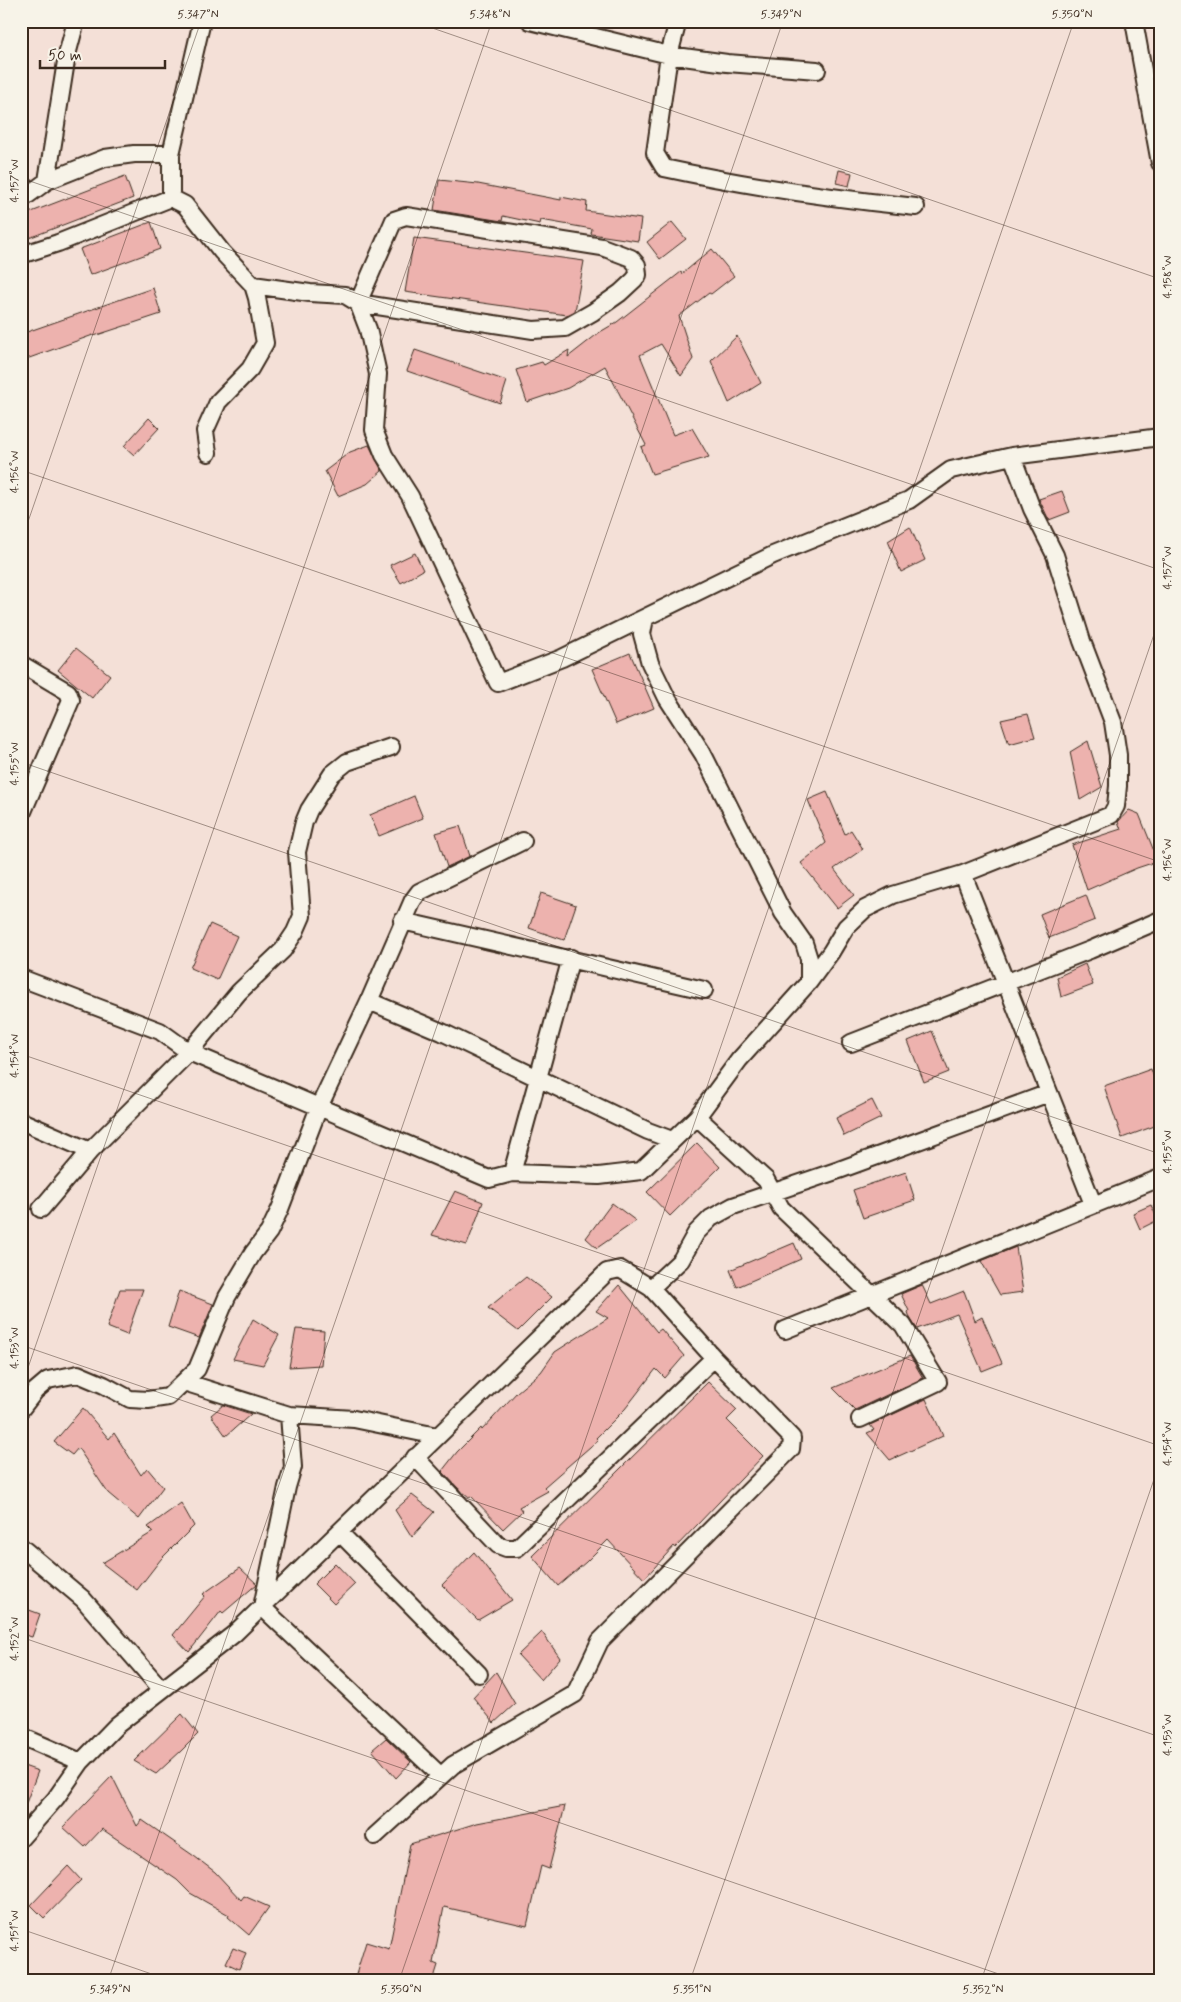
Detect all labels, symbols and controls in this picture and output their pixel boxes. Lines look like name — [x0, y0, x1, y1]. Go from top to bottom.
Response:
text: 5.347°N — [177, 7, 219, 23]
text: 5.348°N — [469, 7, 511, 23]
text: 5.349°N — [760, 7, 802, 23]
text: 5.350°N — [1051, 7, 1093, 23]
scale bar — [40, 38, 165, 70]
text: 50 m — [48, 46, 82, 66]
text: 4.157°W — [7, 159, 23, 203]
text: 4.158°W — [1160, 255, 1176, 298]
text: 4.156°W — [7, 451, 23, 493]
text: 4.157°W — [1160, 546, 1176, 590]
text: 4.155°W — [7, 742, 23, 786]
text: 4.156°W — [1160, 839, 1176, 881]
text: 4.154°W — [7, 1034, 23, 1078]
text: 4.155°W — [1160, 1130, 1176, 1174]
text: 4.153°W — [7, 1327, 23, 1369]
text: 4.154°W — [1160, 1422, 1176, 1466]
text: 4.152°W — [7, 1617, 23, 1661]
text: 4.153°W — [1160, 1714, 1176, 1756]
text: 4.151°W — [7, 1910, 23, 1952]
text: 5.349°N — [89, 1982, 131, 1998]
text: 5.350°N — [380, 1982, 422, 1998]
text: 5.351°N — [673, 1982, 711, 1998]
text: 5.352°N — [962, 1982, 1004, 1998]

